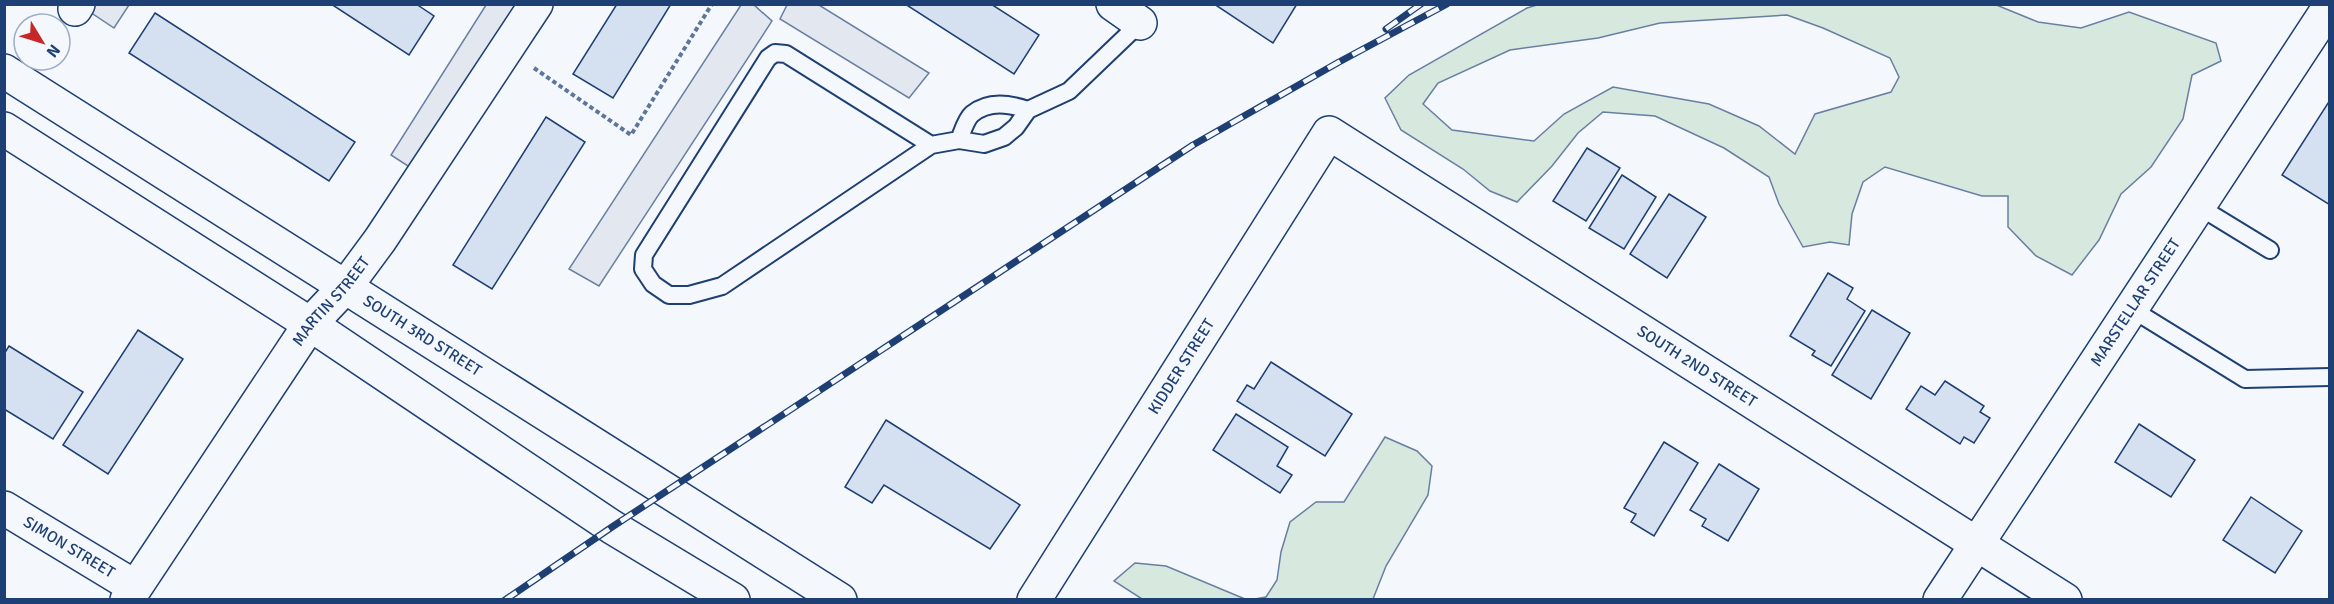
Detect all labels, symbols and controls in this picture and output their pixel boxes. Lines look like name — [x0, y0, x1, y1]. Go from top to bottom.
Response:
north arrow — [12, 12, 72, 72]
text: N — [42, 40, 64, 61]
street label: MARSTELLAR STREET — [2086, 235, 2185, 370]
street label: MARTIN STREET — [288, 253, 374, 350]
street label: SOUTH 3RD STREET — [359, 291, 485, 381]
street label: KIDDER STREET — [1144, 315, 1219, 418]
street label: SOUTH 2ND STREET — [1633, 321, 1760, 412]
street label: SIMON STREET — [20, 512, 119, 583]

